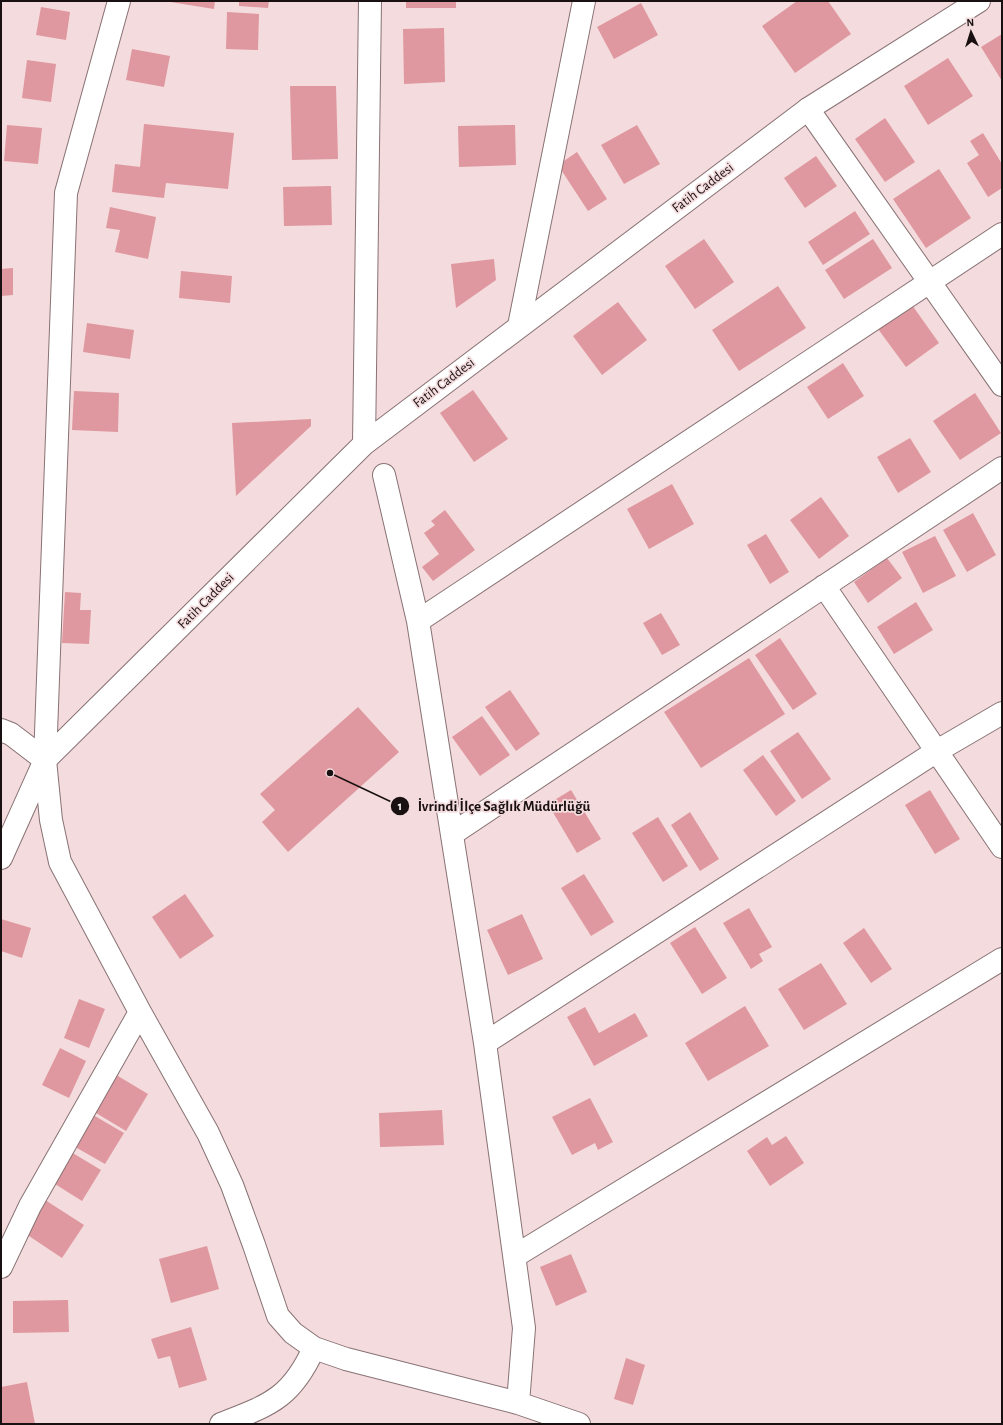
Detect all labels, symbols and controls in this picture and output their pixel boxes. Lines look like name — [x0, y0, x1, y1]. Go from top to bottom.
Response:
north arrow — [951, 12, 991, 52]
text: N — [966, 17, 975, 28]
street label: Fatih Caddesi — [670, 160, 736, 216]
street label: Fatih Caddesi — [411, 355, 477, 411]
street label: Fatih Caddesi — [175, 570, 237, 632]
callout: İvrindi İlçe Sağlık Müdürlüğü — [390, 792, 598, 819]
text: İvrindi İlçe Sağlık Müdürlüğü — [418, 798, 590, 814]
text: 1 — [398, 800, 402, 812]

